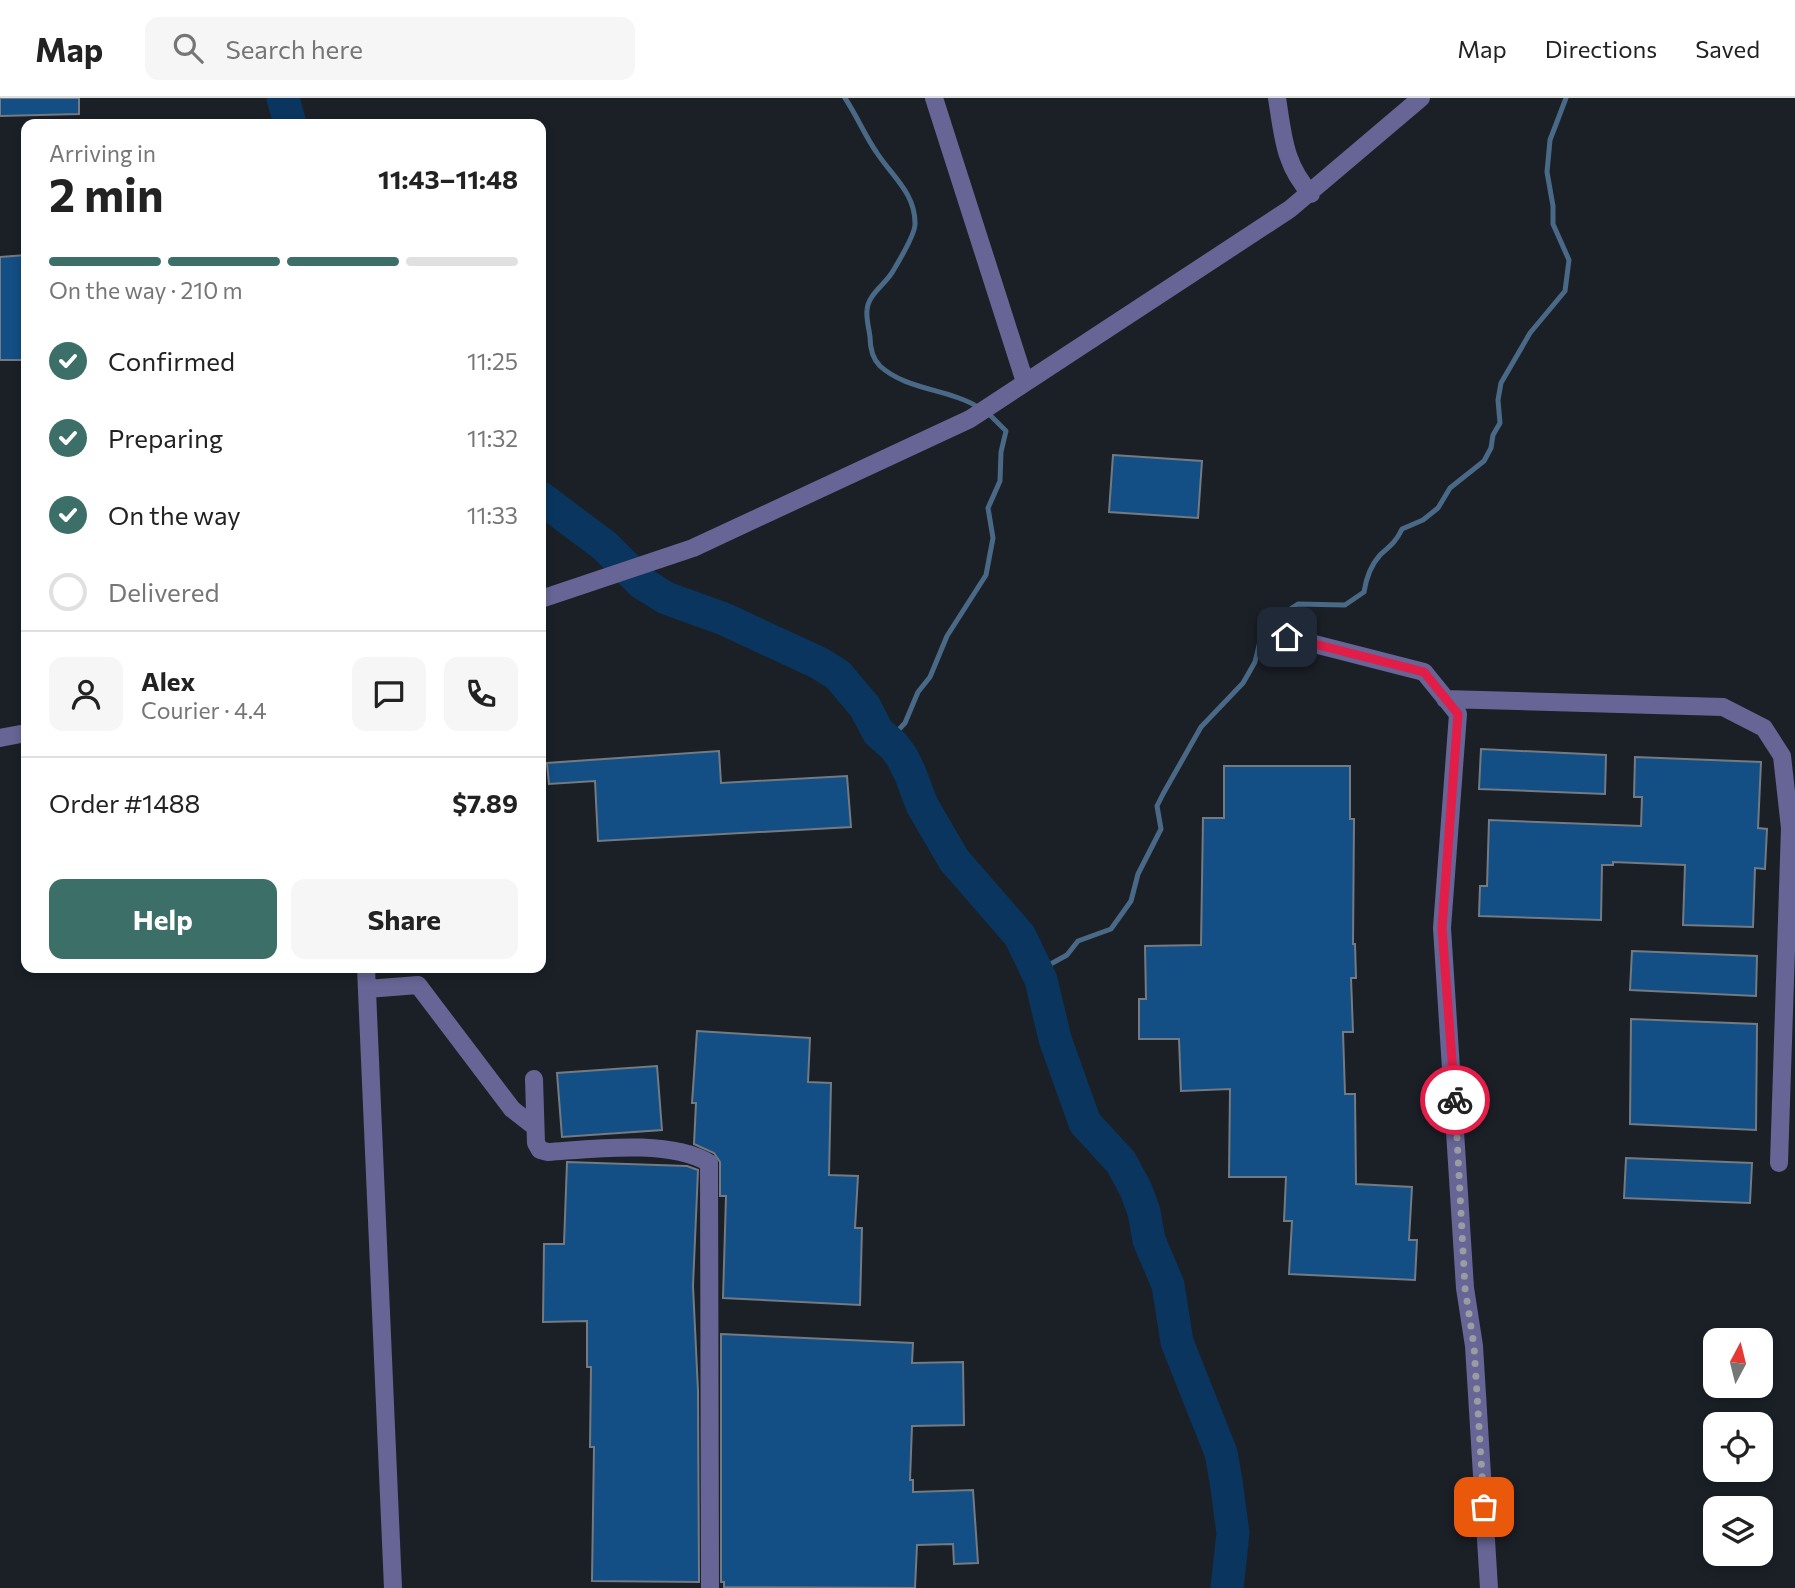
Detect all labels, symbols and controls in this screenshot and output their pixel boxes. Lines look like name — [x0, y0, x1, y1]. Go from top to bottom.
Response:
search box — [145, 17, 635, 80]
text: Map — [35, 28, 103, 69]
icon: search — [169, 29, 207, 67]
text: Search here — [225, 33, 363, 64]
text: Map — [1457, 34, 1507, 63]
text: Directions — [1545, 34, 1657, 63]
text: Saved — [1695, 34, 1760, 63]
text: Arriving in — [49, 139, 156, 167]
text: 11:43–11:48 — [378, 163, 518, 194]
text: 2 min — [49, 165, 164, 221]
text: On the way · 210 m — [49, 276, 243, 304]
icon: check — [49, 342, 87, 380]
text: Confirmed — [108, 345, 235, 376]
text: 11:25 — [467, 347, 518, 375]
icon: check — [49, 419, 87, 457]
text: Preparing — [108, 422, 223, 453]
text: 11:32 — [467, 424, 518, 452]
icon: check — [49, 496, 87, 534]
text: On the way — [108, 499, 241, 530]
text: 11:33 — [467, 501, 518, 529]
text: Delivered — [108, 576, 219, 607]
pin — [1257, 607, 1317, 667]
icon: home — [1268, 618, 1306, 656]
button: person — [49, 657, 123, 731]
button: chat — [352, 657, 426, 731]
button: phone — [444, 657, 518, 731]
text: Alex — [141, 665, 195, 696]
text: Courier · 4.4 — [141, 696, 267, 724]
text: Order #1488 — [49, 787, 200, 818]
text: $7.89 — [452, 787, 518, 818]
button: Help — [49, 879, 277, 959]
button: Share — [291, 879, 518, 959]
courier — [1420, 1065, 1490, 1135]
icon: bike — [1436, 1081, 1474, 1119]
north arrow — [1703, 1328, 1773, 1398]
map controls — [1703, 1328, 1773, 1566]
button: locate — [1703, 1412, 1773, 1482]
pin — [1454, 1477, 1514, 1537]
icon: bag — [1465, 1488, 1503, 1526]
button: layers — [1703, 1496, 1773, 1566]

